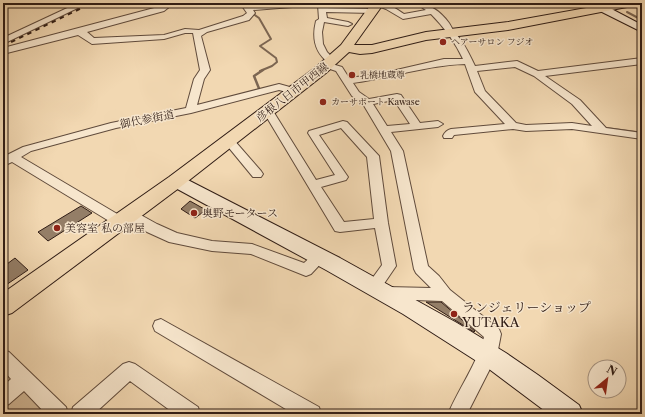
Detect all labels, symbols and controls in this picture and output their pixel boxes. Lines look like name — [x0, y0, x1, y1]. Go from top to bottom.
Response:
place label: ヘアーサロン フジオ — [451, 36, 534, 47]
marker: ヘアーサロン フジオ — [438, 37, 448, 47]
street label: 彦根八日市甲西線 — [253, 59, 331, 125]
place label: 乳橋地蔵尊 — [360, 69, 405, 80]
marker: 乳橋地蔵尊 — [347, 70, 357, 80]
place label: カーサポート Kawase — [331, 96, 420, 107]
marker: カーサポート Kawase — [318, 97, 328, 107]
street label: 御代参街道 — [119, 107, 175, 131]
place label: 奥野モータース — [202, 206, 278, 220]
marker: 奥野モータース — [189, 208, 199, 218]
place label: 美容室 私の部屋 — [65, 221, 145, 235]
marker: 美容室 私の部屋 — [52, 223, 62, 233]
place label: ランジェリーショップ YUTAKA — [461, 299, 591, 330]
marker: ランジェリーショップ YUTAKA — [449, 309, 459, 319]
north arrow — [587, 359, 627, 399]
text: N — [604, 362, 620, 379]

